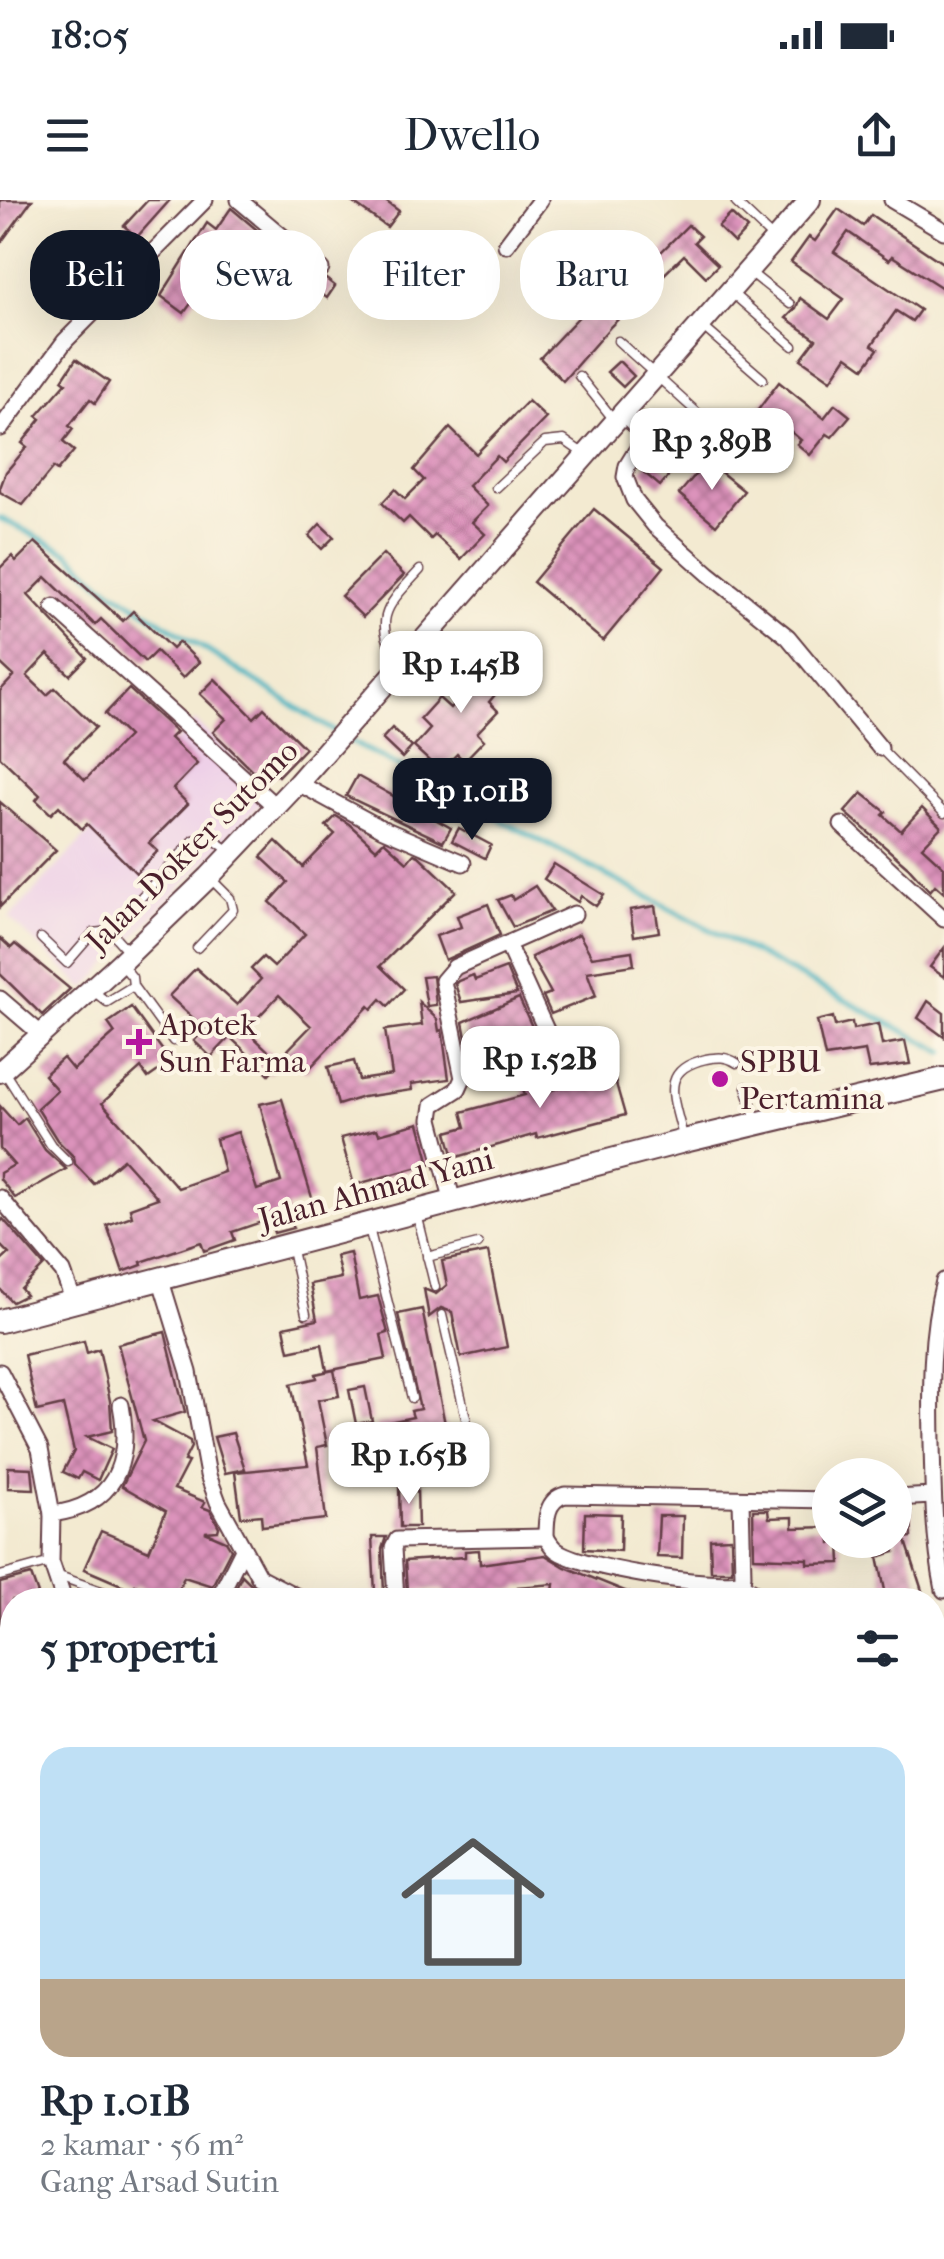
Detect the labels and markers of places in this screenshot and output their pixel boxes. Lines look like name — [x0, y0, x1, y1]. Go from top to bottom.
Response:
pin: Rp 3.89B — [609, 408, 815, 493]
pin: Rp 1.45B — [358, 631, 564, 716]
pin: Rp 1.01B — [369, 758, 575, 843]
place label: Apotek Sun Farma — [157, 1006, 307, 1080]
pin: Rp 1.52B — [437, 1026, 643, 1111]
marker: Apotek Sun Farma — [128, 1031, 150, 1053]
place label: SPBU Pertamina — [740, 1043, 885, 1117]
marker: SPBU Pertamina — [709, 1068, 731, 1090]
pin: Rp 1.65B — [306, 1422, 512, 1507]

